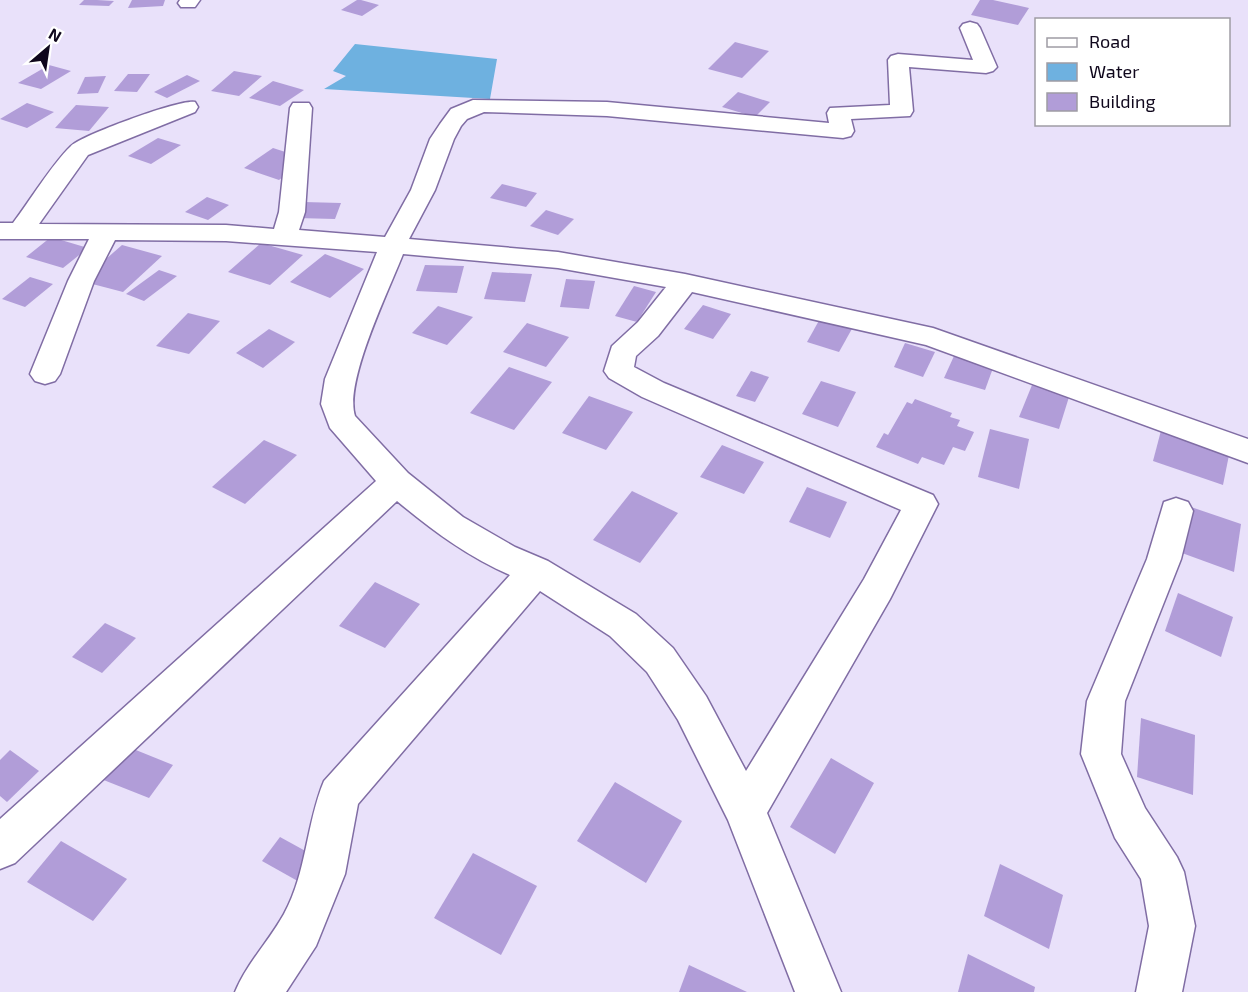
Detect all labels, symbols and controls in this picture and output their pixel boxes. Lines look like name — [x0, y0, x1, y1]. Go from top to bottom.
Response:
north arrow — [18, 18, 78, 78]
legend — [1035, 18, 1230, 126]
text: N — [46, 23, 65, 46]
text: Road — [1089, 30, 1130, 52]
text: Water — [1089, 60, 1139, 82]
text: Building — [1089, 90, 1156, 112]

